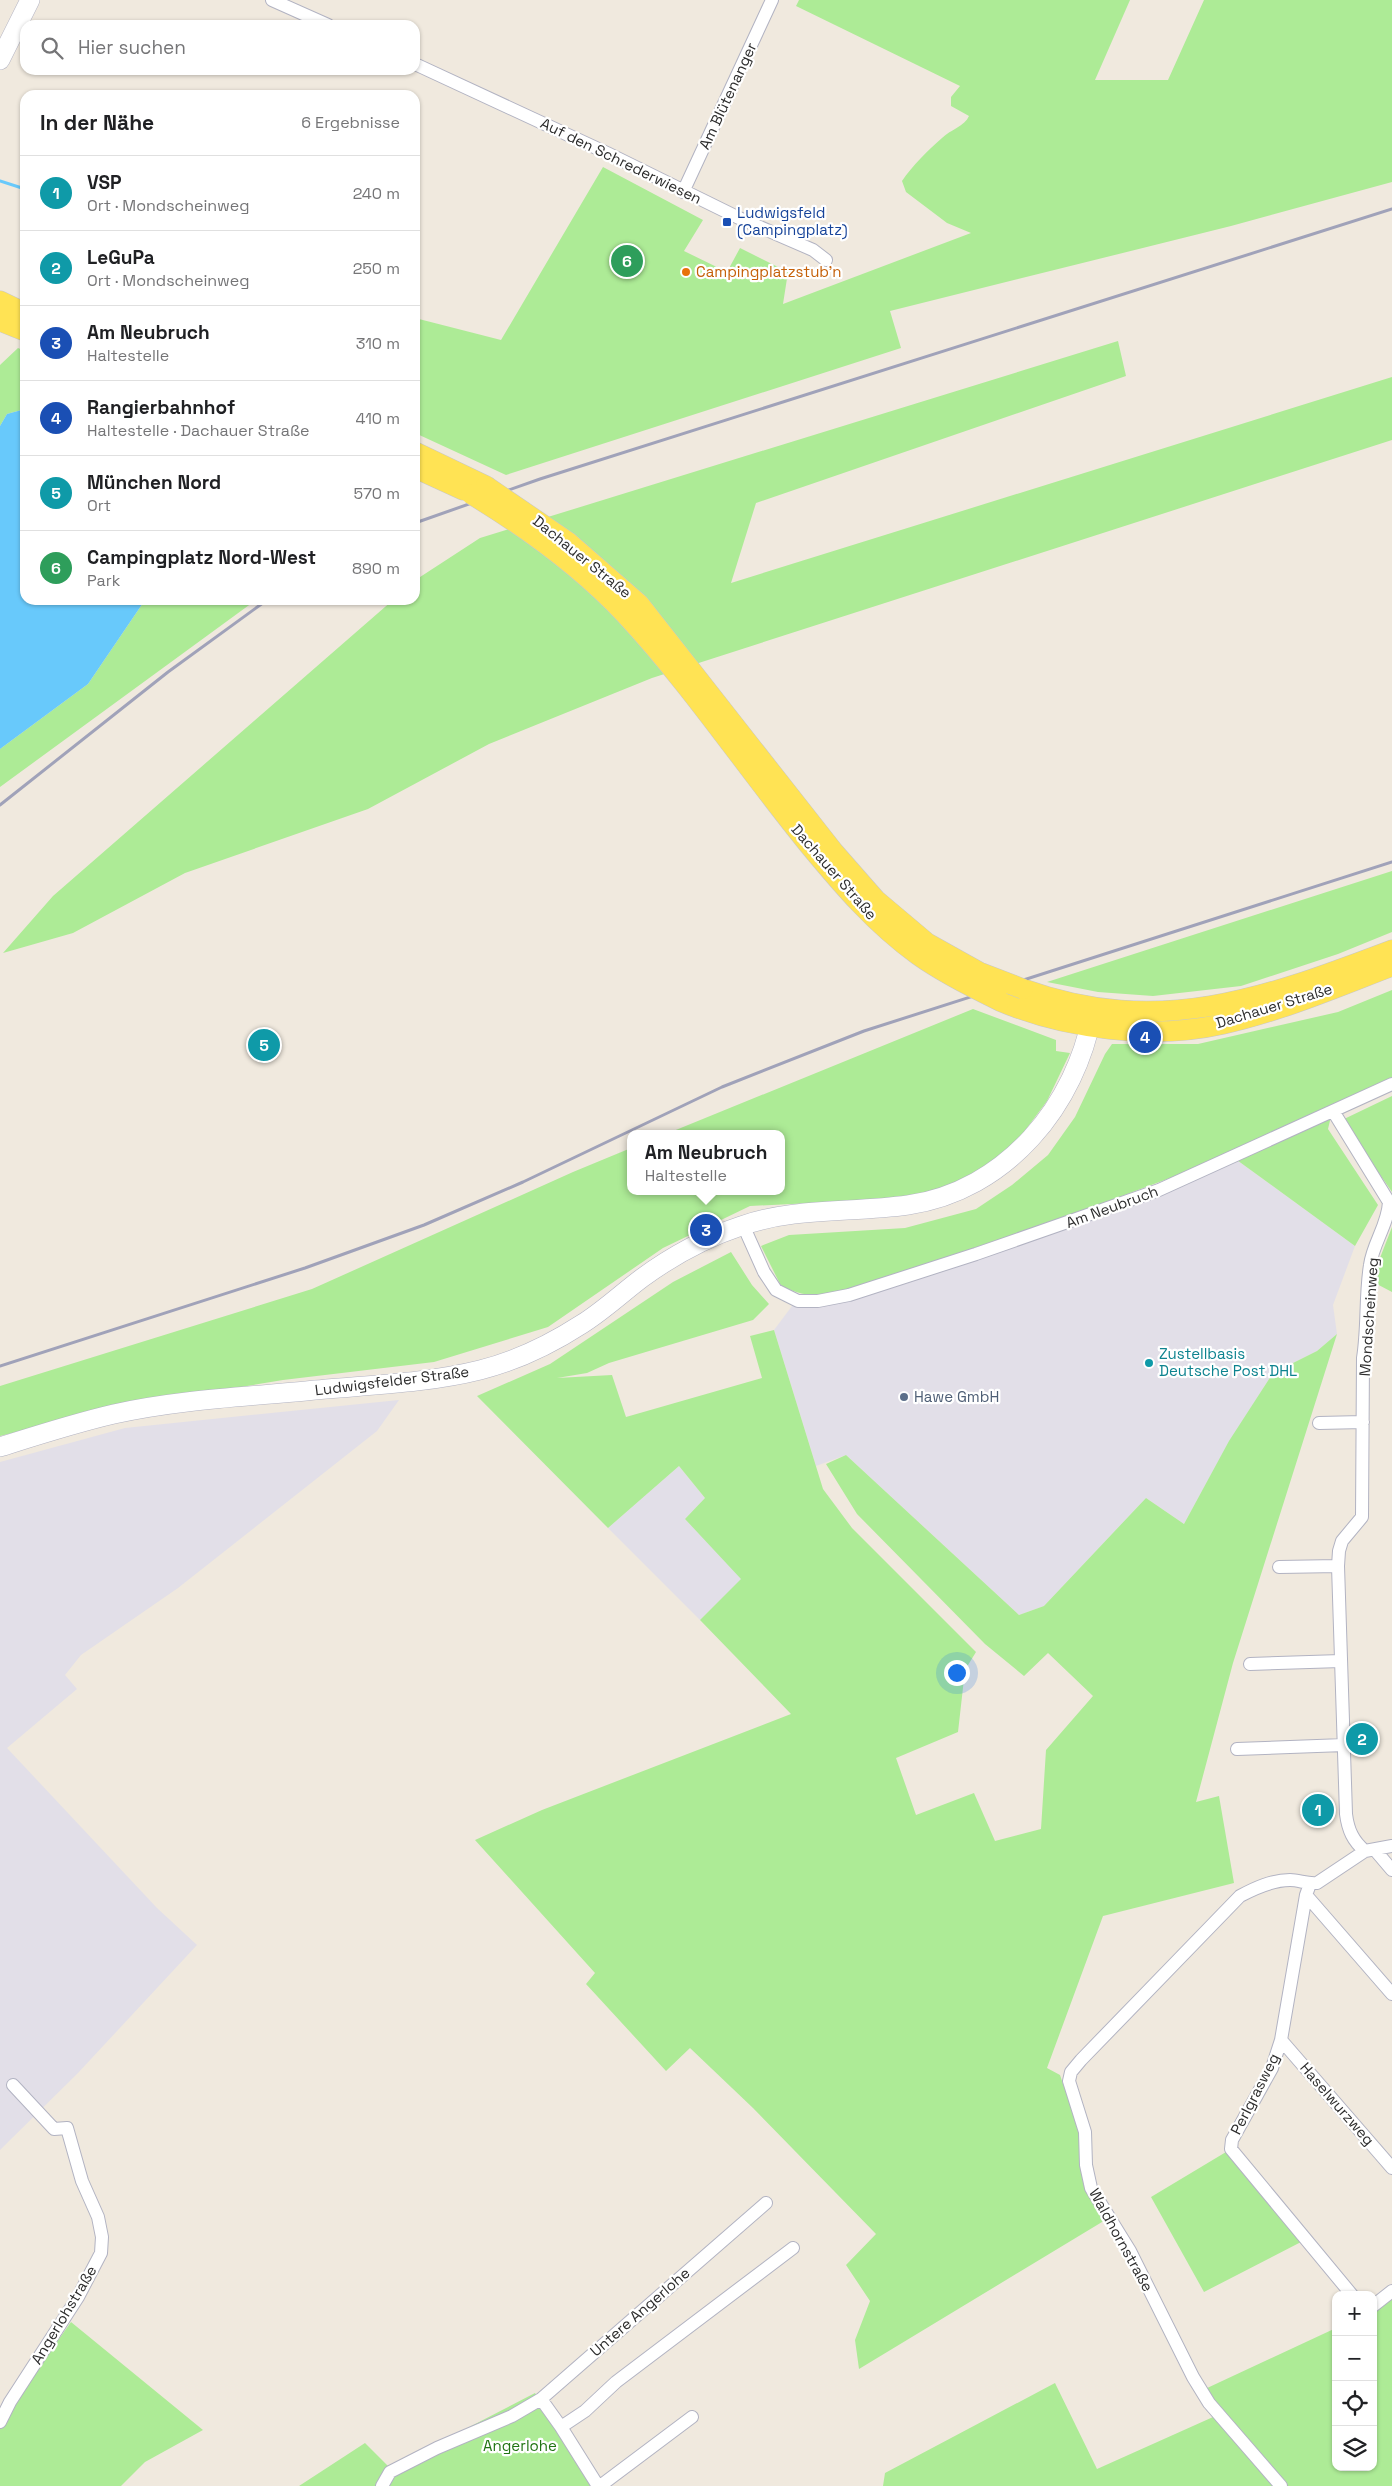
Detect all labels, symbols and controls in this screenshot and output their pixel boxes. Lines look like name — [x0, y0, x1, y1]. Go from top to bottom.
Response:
search box — [20, 20, 420, 75]
icon: search — [38, 34, 66, 62]
text: Hier suchen — [78, 35, 186, 60]
street label: Am Blütenanger — [694, 39, 761, 152]
text: In der Nähe — [40, 109, 154, 136]
text: 6 Ergebnisse — [301, 112, 400, 133]
street label: Auf den Schrederwiesen — [537, 113, 705, 208]
text: VSP — [87, 170, 122, 195]
text: 1 — [52, 183, 60, 204]
text: 240 m — [353, 183, 400, 204]
text: Ort · Mondscheinweg — [87, 195, 249, 216]
place label: Ludwigsfeld (Campingplatz) — [737, 203, 848, 240]
marker: Ludwigsfeld (Campingplatz) — [721, 216, 733, 228]
pin: 6 — [611, 242, 643, 280]
text: LeGuPa — [87, 245, 155, 270]
text: 2 — [51, 258, 61, 279]
text: 250 m — [353, 258, 400, 279]
place label: Campingplatzstub'n — [696, 262, 841, 281]
marker: Campingplatzstub'n — [680, 266, 692, 278]
text: Ort · Mondscheinweg — [87, 270, 249, 291]
text: Am Neubruch — [87, 320, 210, 345]
text: 3 — [51, 333, 61, 354]
text: 310 m — [356, 333, 400, 354]
text: Haltestelle — [87, 345, 169, 366]
text: Rangierbahnhof — [87, 395, 235, 420]
text: 4 — [51, 408, 61, 429]
text: 410 m — [356, 408, 400, 429]
text: Haltestelle · Dachauer Straße — [87, 420, 310, 441]
text: München Nord — [87, 470, 221, 495]
text: 5 — [51, 483, 61, 504]
text: 570 m — [354, 483, 400, 504]
text: Ort — [87, 495, 111, 516]
street label: Dachauer Straße — [529, 511, 635, 602]
text: Campingplatz Nord-West — [87, 545, 316, 570]
text: 6 — [51, 558, 61, 579]
text: 890 m — [352, 558, 400, 579]
text: Park — [87, 570, 120, 591]
street label: Dachauer Straße — [788, 820, 881, 924]
street label: Dachauer Straße — [1213, 979, 1335, 1032]
pin: 4 — [1129, 1018, 1161, 1056]
pin: 5 — [248, 1026, 280, 1064]
popup — [627, 1130, 785, 1195]
text: Am Neubruch — [645, 1140, 767, 1165]
text: Haltestelle — [645, 1165, 727, 1186]
street label: Am Neubruch — [1063, 1181, 1161, 1232]
pin: 3 — [690, 1211, 722, 1249]
street label: Mondscheinweg — [1355, 1257, 1382, 1377]
place label: Zustellbasis Deutsche Post DHL — [1159, 1344, 1297, 1380]
marker: Zustellbasis Deutsche Post DHL — [1143, 1357, 1155, 1369]
street label: Ludwigsfelder Straße — [314, 1362, 470, 1399]
place label: Hawe GmbH — [914, 1387, 999, 1406]
marker: Hawe GmbH — [898, 1391, 910, 1403]
your location — [944, 1660, 970, 1686]
pin: 2 — [1346, 1720, 1378, 1758]
pin: 1 — [1302, 1791, 1334, 1829]
street label: Perlgrasweg — [1226, 2050, 1283, 2138]
street label: Haselwurzweg — [1296, 2058, 1379, 2149]
street label: Waldhornstraße — [1085, 2185, 1158, 2295]
street label: Angerlohstraße — [27, 2262, 101, 2368]
street label: Untere Angerlohe — [586, 2263, 694, 2360]
map controls — [1332, 2291, 1377, 2471]
button: + — [1332, 2291, 1377, 2336]
button: − — [1332, 2336, 1377, 2381]
button: locate — [1332, 2381, 1377, 2426]
button: layers — [1332, 2426, 1377, 2471]
park label: Angerlohe — [483, 2436, 557, 2455]

